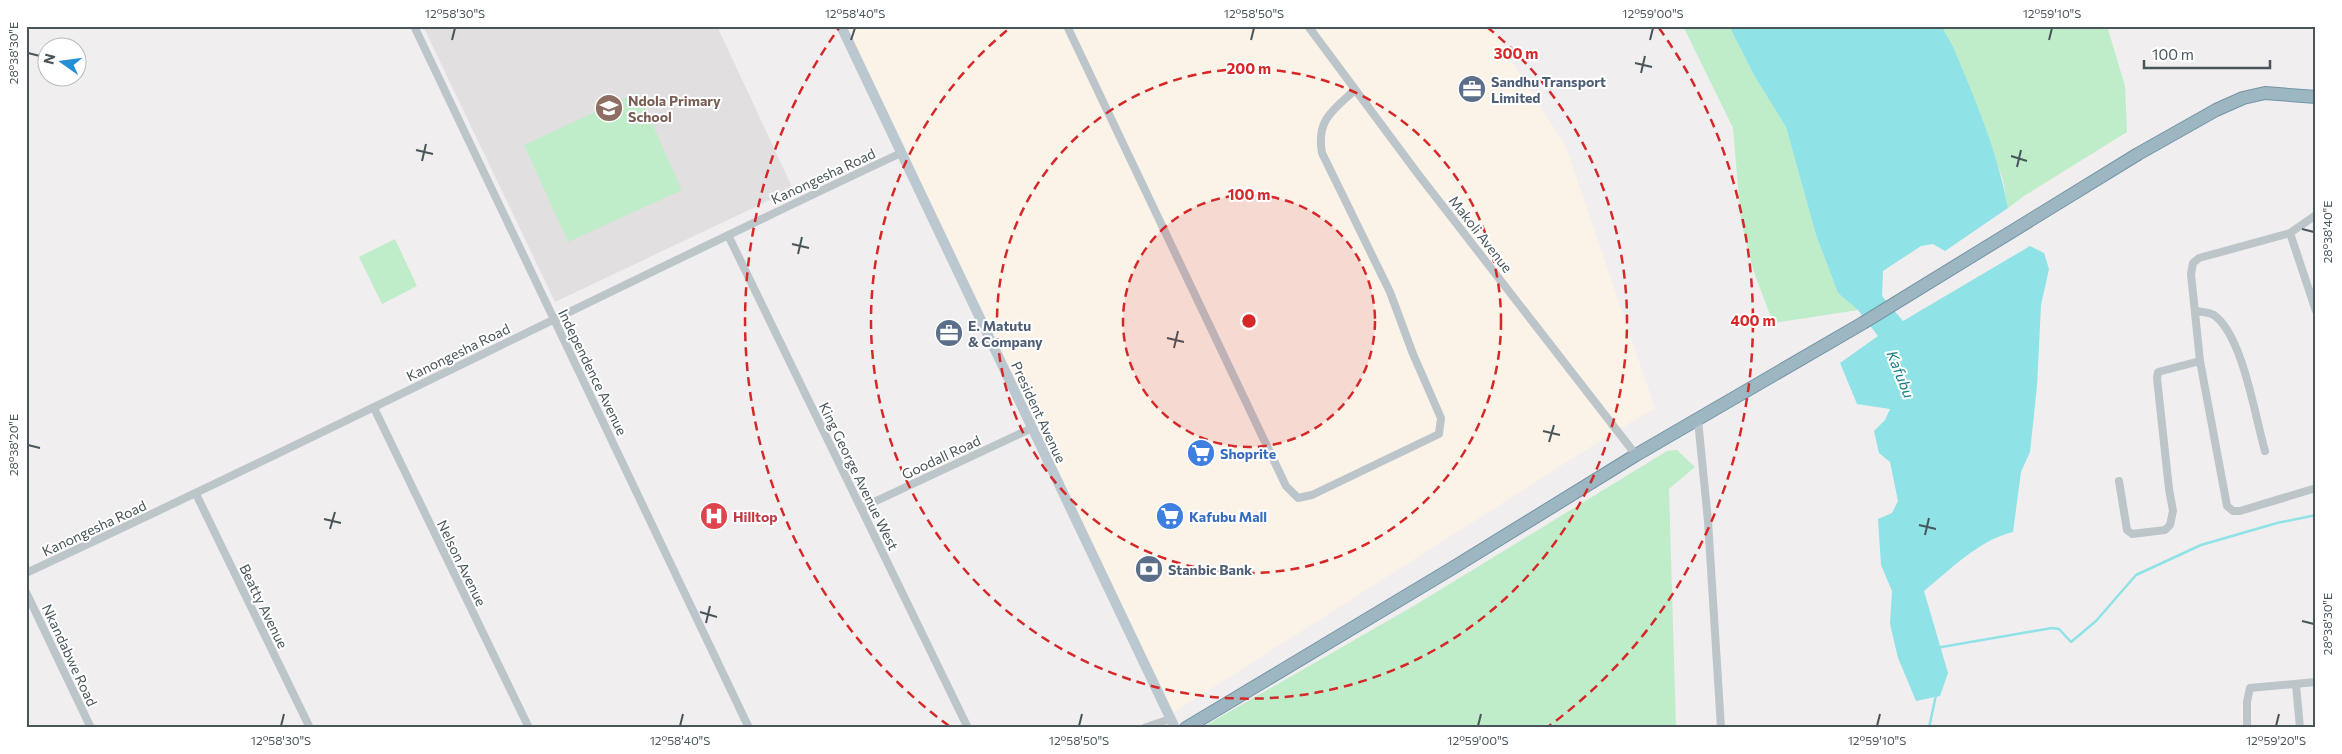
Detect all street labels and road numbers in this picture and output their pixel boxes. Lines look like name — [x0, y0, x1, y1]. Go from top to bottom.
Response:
street label: Kanongesha Road — [768, 144, 878, 208]
street label: Makoli Avenue — [1446, 192, 1516, 276]
street label: Independence Avenue — [555, 306, 631, 438]
street label: Kanongesha Road — [403, 320, 513, 384]
street label: President Avenue — [1008, 359, 1070, 465]
street label: King George Avenue West — [816, 399, 902, 553]
street label: Goodall Road — [899, 431, 983, 483]
street label: Kanongesha Road — [39, 496, 149, 560]
street label: Nelson Avenue — [434, 517, 490, 609]
street label: Beatty Avenue — [236, 561, 292, 651]
street label: Nkandabwe Road — [39, 601, 101, 709]

